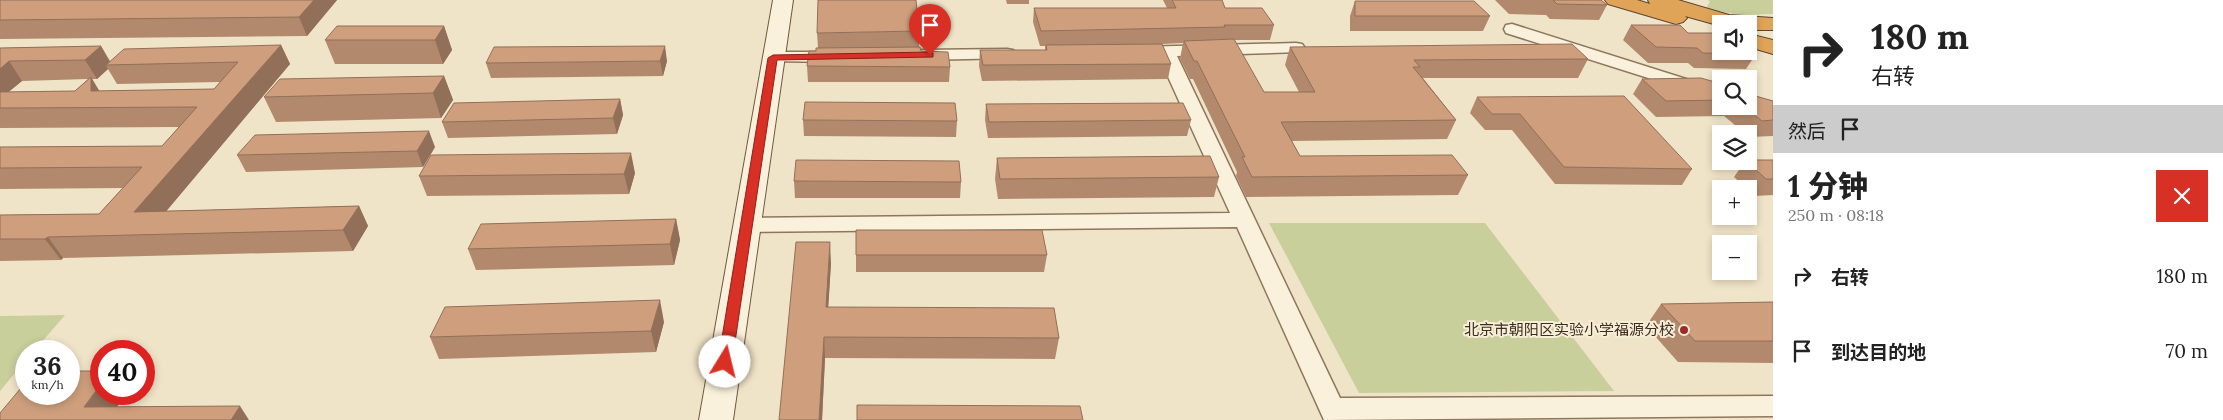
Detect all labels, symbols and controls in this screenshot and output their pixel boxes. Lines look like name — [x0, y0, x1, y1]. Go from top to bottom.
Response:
pin — [909, 4, 951, 55]
icon: arrive — [916, 11, 944, 39]
text: 180 m — [1871, 14, 1969, 59]
map controls — [1712, 15, 1757, 280]
button: sound — [1712, 15, 1757, 60]
icon: right — [1788, 20, 1853, 85]
text: 右转 — [1871, 62, 1915, 90]
button: search — [1712, 70, 1757, 115]
icon: arrive — [1836, 115, 1864, 143]
text: 然后 — [1788, 119, 1826, 143]
button: layers — [1712, 125, 1757, 170]
text: 1 分钟 — [1788, 167, 1868, 205]
button: close — [2156, 170, 2208, 222]
button: + — [1712, 180, 1757, 225]
text: 250 m · 08:18 — [1788, 205, 1884, 225]
button: − — [1712, 235, 1757, 280]
icon: right — [1788, 262, 1816, 290]
text: 180 m — [2157, 264, 2208, 288]
text: 右转 — [1831, 265, 1869, 289]
place label: 北京市朝阳区实验小学福源分校 — [1464, 320, 1674, 339]
marker: 北京市朝阳区实验小学福源分校 — [1678, 324, 1690, 336]
position arrow — [698, 335, 750, 387]
icon: arrive — [1788, 337, 1816, 365]
text: 70 m — [2165, 339, 2208, 363]
speed limit sign: 40 — [90, 340, 155, 405]
text: 到达目的地 — [1831, 340, 1926, 364]
text: 36 — [33, 350, 62, 382]
text: km/h — [31, 377, 64, 392]

